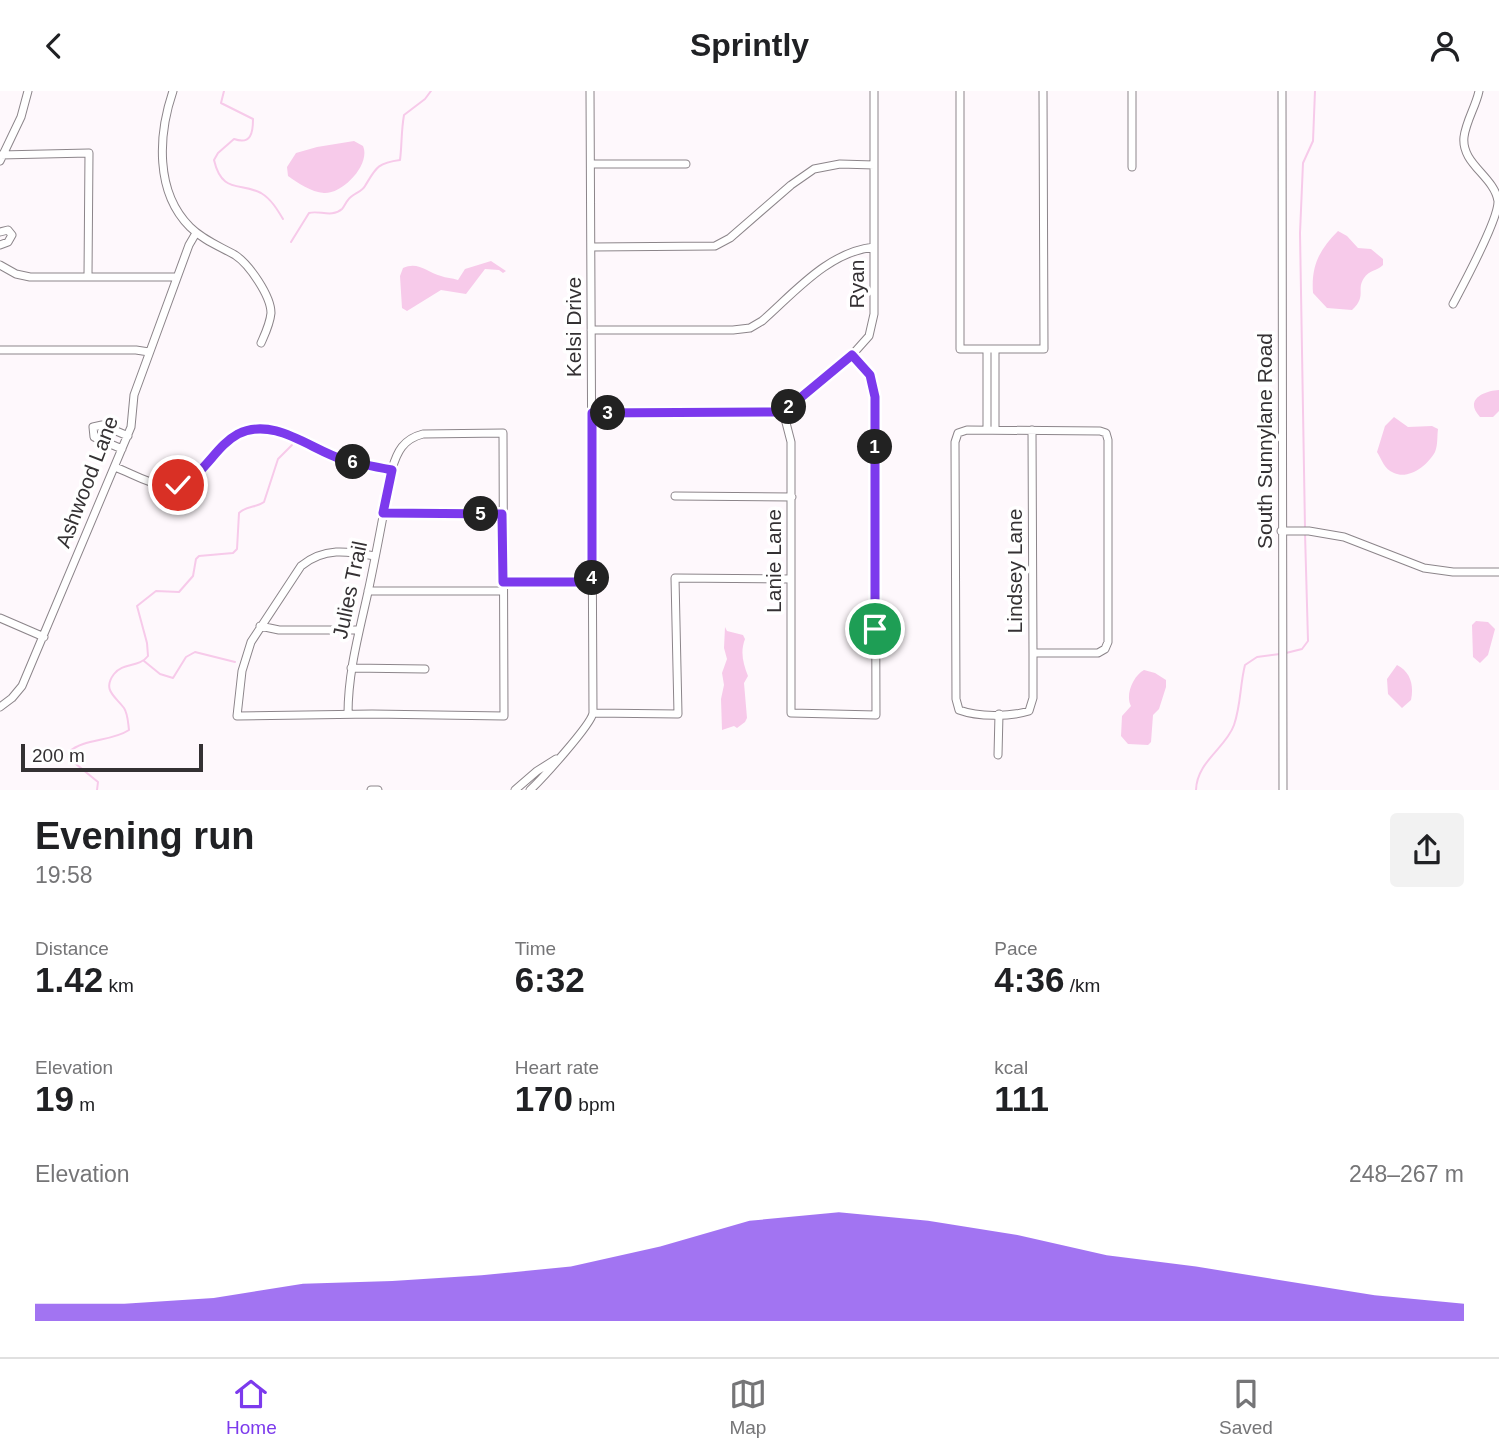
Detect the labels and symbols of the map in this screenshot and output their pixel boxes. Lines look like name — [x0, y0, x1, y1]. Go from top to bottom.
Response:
street label: Ryan — [845, 259, 868, 309]
street label: Kelsi Drive — [562, 277, 585, 377]
street label: South Sunnylane Road — [1253, 333, 1276, 549]
pin: 2 — [772, 389, 806, 425]
pin: 3 — [590, 395, 626, 431]
street label: Ashwood Lane — [51, 413, 122, 551]
pin: 1 — [858, 429, 892, 465]
pin: 6 — [336, 445, 370, 479]
pin — [148, 455, 208, 515]
pin: 5 — [463, 497, 498, 531]
street label: Lanie Lane — [762, 509, 785, 613]
street label: Lindsey Lane — [1003, 509, 1026, 633]
street label: Julies Trail — [328, 539, 371, 641]
pin: 4 — [574, 561, 610, 595]
pin — [845, 599, 905, 659]
scale bar — [21, 741, 203, 773]

